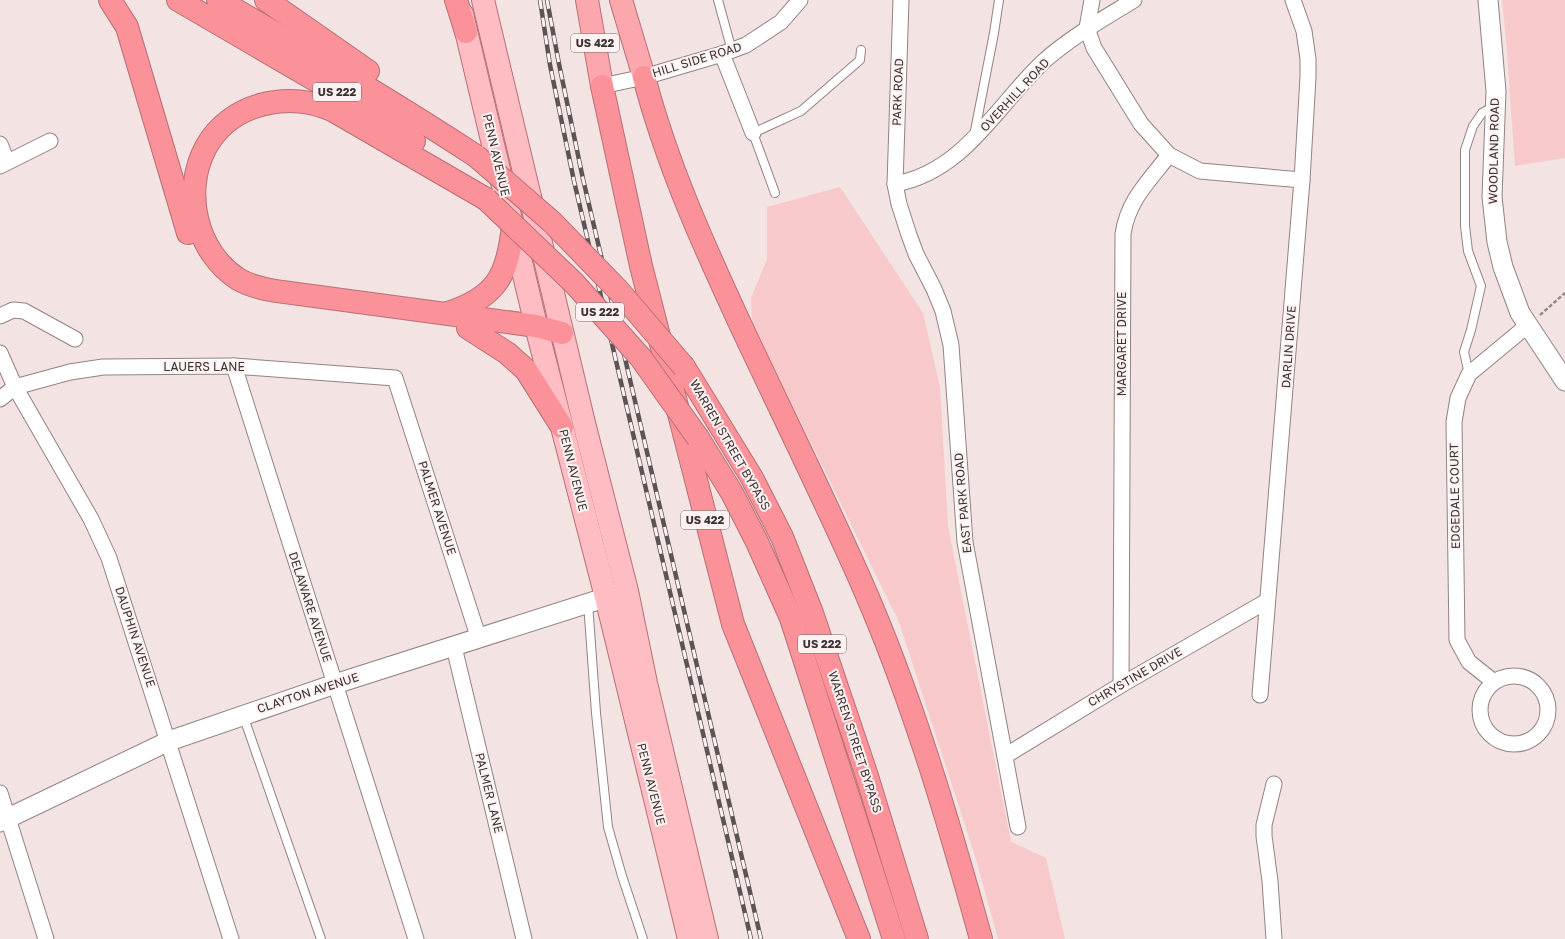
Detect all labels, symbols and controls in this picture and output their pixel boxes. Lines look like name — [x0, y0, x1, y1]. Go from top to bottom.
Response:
road number: US 422 — [571, 34, 619, 52]
street label: HILL SIDE ROAD — [650, 39, 744, 80]
street label: OVERHILL ROAD — [977, 55, 1053, 135]
street label: PARK ROAD — [889, 58, 906, 126]
road number: US 222 — [313, 83, 361, 101]
street label: WOODLAND ROAD — [1485, 98, 1502, 204]
street label: PENN AVENUE — [480, 112, 513, 197]
street label: MARGARET DRIVE — [1114, 292, 1129, 396]
road number: US 222 — [576, 303, 624, 321]
street label: DARLIN DRIVE — [1278, 305, 1299, 389]
street label: LAUERS LANE — [163, 359, 245, 374]
street label: WARREN STREET BYPASS — [687, 377, 774, 513]
street label: PENN AVENUE — [556, 427, 591, 512]
street label: EDGEDALE COURT — [1446, 442, 1463, 549]
street label: EAST PARK ROAD — [951, 452, 974, 554]
street label: PALMER AVENUE — [415, 459, 460, 557]
road number: US 422 — [681, 511, 729, 529]
street label: DELAWARE AVENUE — [286, 550, 335, 664]
street label: DAUPHIN AVENUE — [112, 585, 159, 689]
road number: US 222 — [798, 635, 846, 653]
street label: CHRYSTINE DRIVE — [1085, 643, 1185, 710]
street label: CLAYTON AVENUE — [255, 669, 361, 716]
street label: WARREN STREET BYPASS — [825, 669, 886, 815]
street label: PENN AVENUE — [634, 741, 669, 826]
street label: PALMER LANE — [472, 751, 507, 835]

